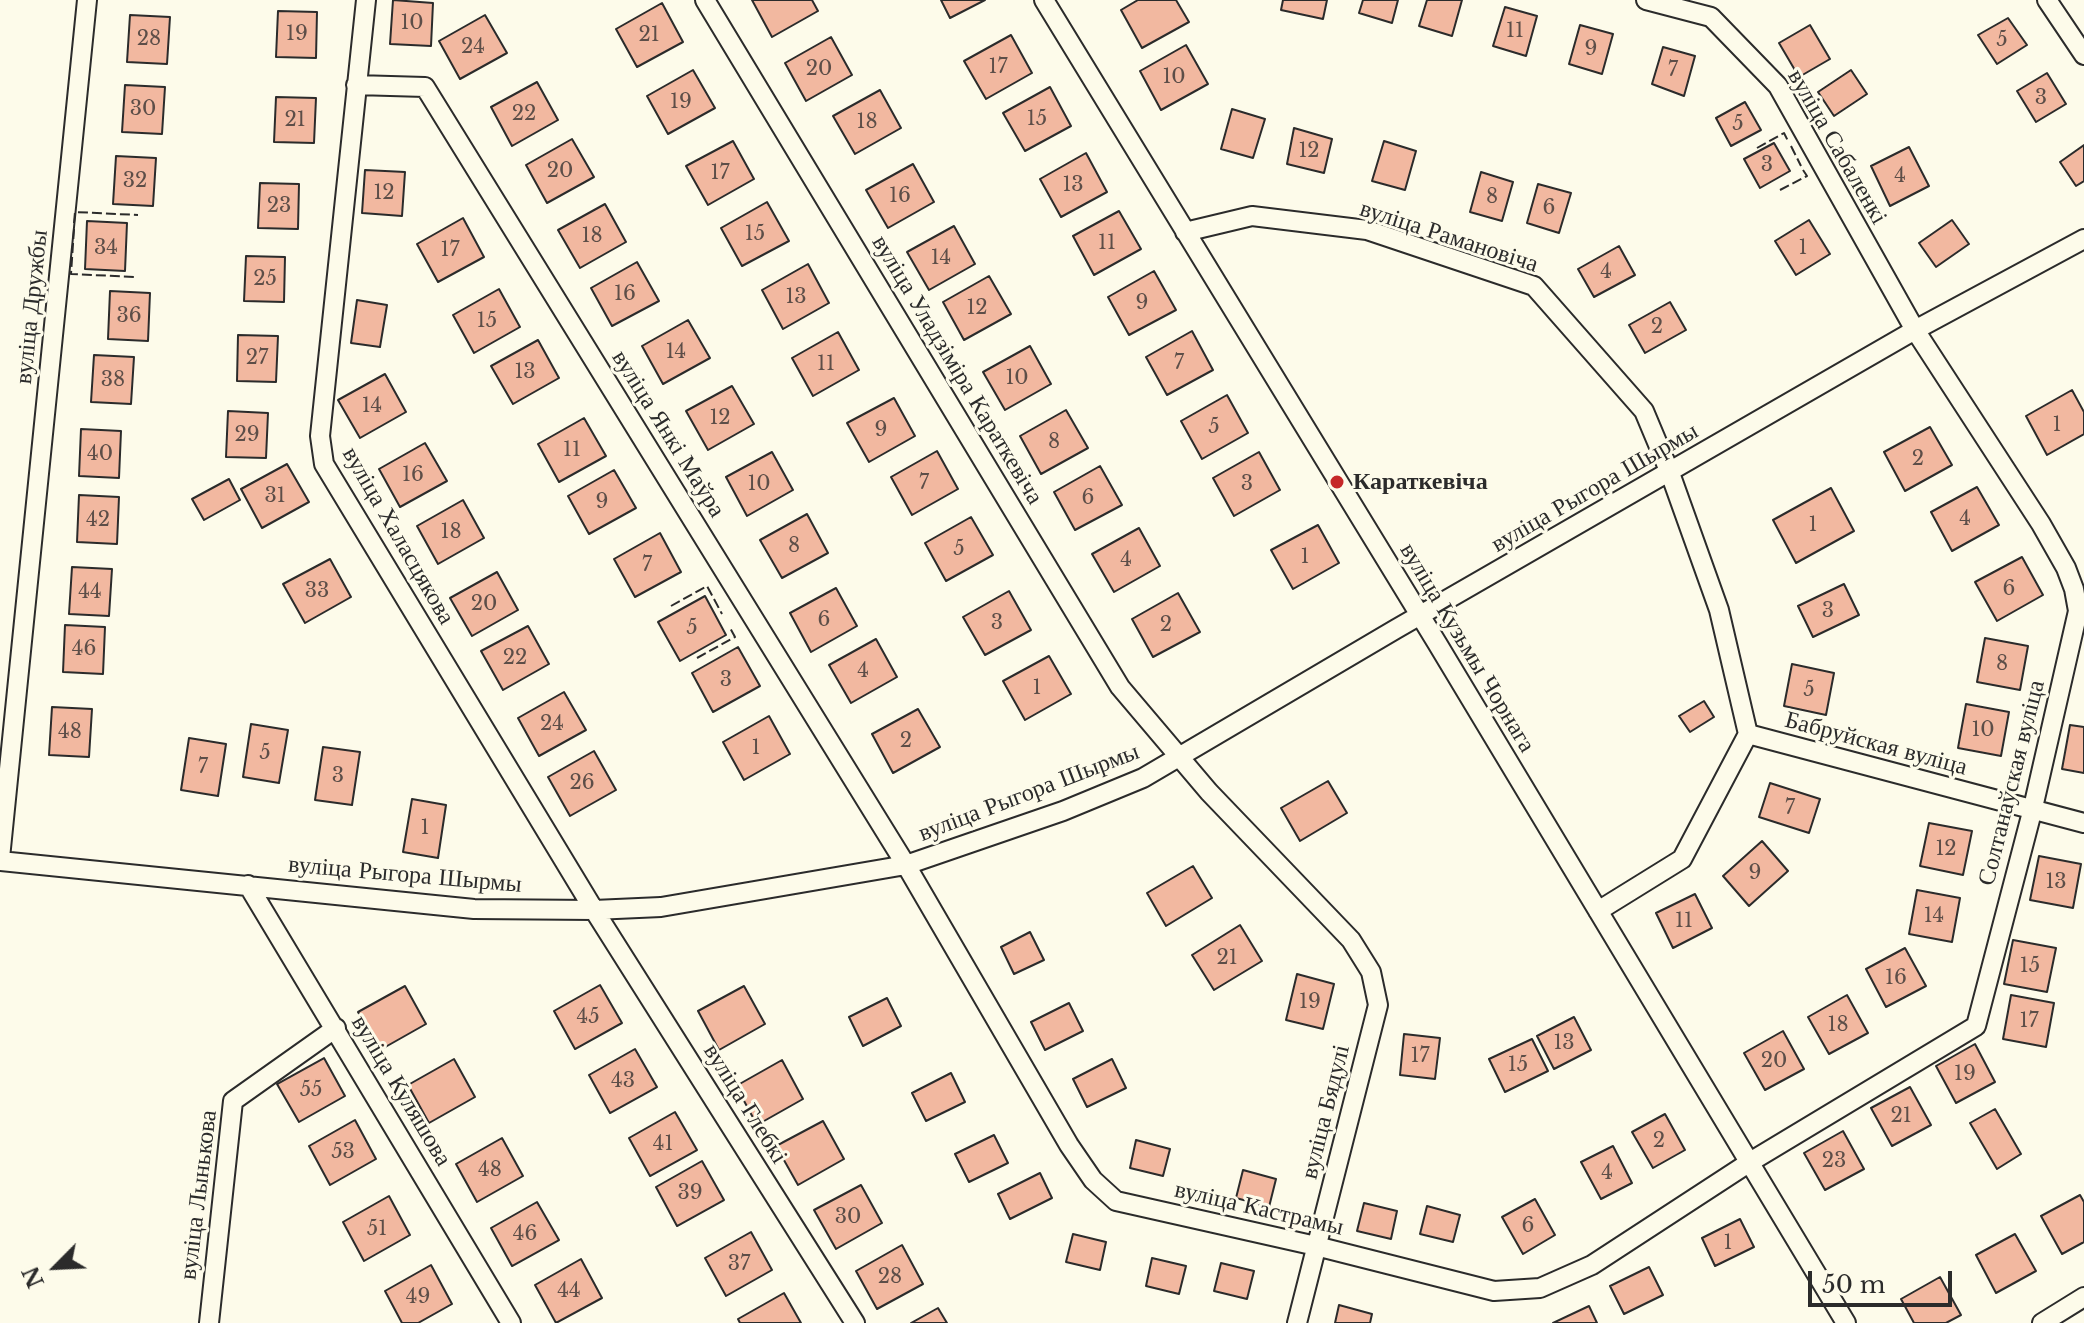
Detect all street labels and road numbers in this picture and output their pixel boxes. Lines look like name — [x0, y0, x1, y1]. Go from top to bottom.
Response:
street label: вуліца Сабаленкі — [1781, 64, 1893, 230]
street label: вуліца Рамановіча — [1356, 195, 1542, 279]
street label: вуліца Дружбы — [10, 229, 54, 385]
street label: вуліца Уладзіміра Караткевіча — [865, 230, 1049, 510]
street label: вуліца Янкі Маўра — [605, 345, 731, 523]
street label: вуліца Рыгора Шырмы — [1486, 417, 1704, 559]
street label: вуліца Халасцякова — [336, 442, 460, 630]
street label: вуліца Кузьмы Чорнага — [1393, 538, 1541, 758]
street label: Солтанаўская вуліца — [1973, 677, 2051, 889]
street label: Бабруйская вуліца — [1782, 706, 1970, 782]
street label: вуліца Рыгора Шырмы — [915, 738, 1143, 848]
street label: вуліца Рыгора Шырмы — [287, 850, 523, 900]
street label: вуліца Куляшова — [345, 1010, 457, 1172]
street label: вуліца Глебкі — [697, 1039, 793, 1169]
street label: вуліца Бядулі — [1295, 1042, 1357, 1182]
street label: вуліца Лынькова — [174, 1108, 224, 1282]
street label: вуліца Кастрамы — [1172, 1176, 1346, 1242]

